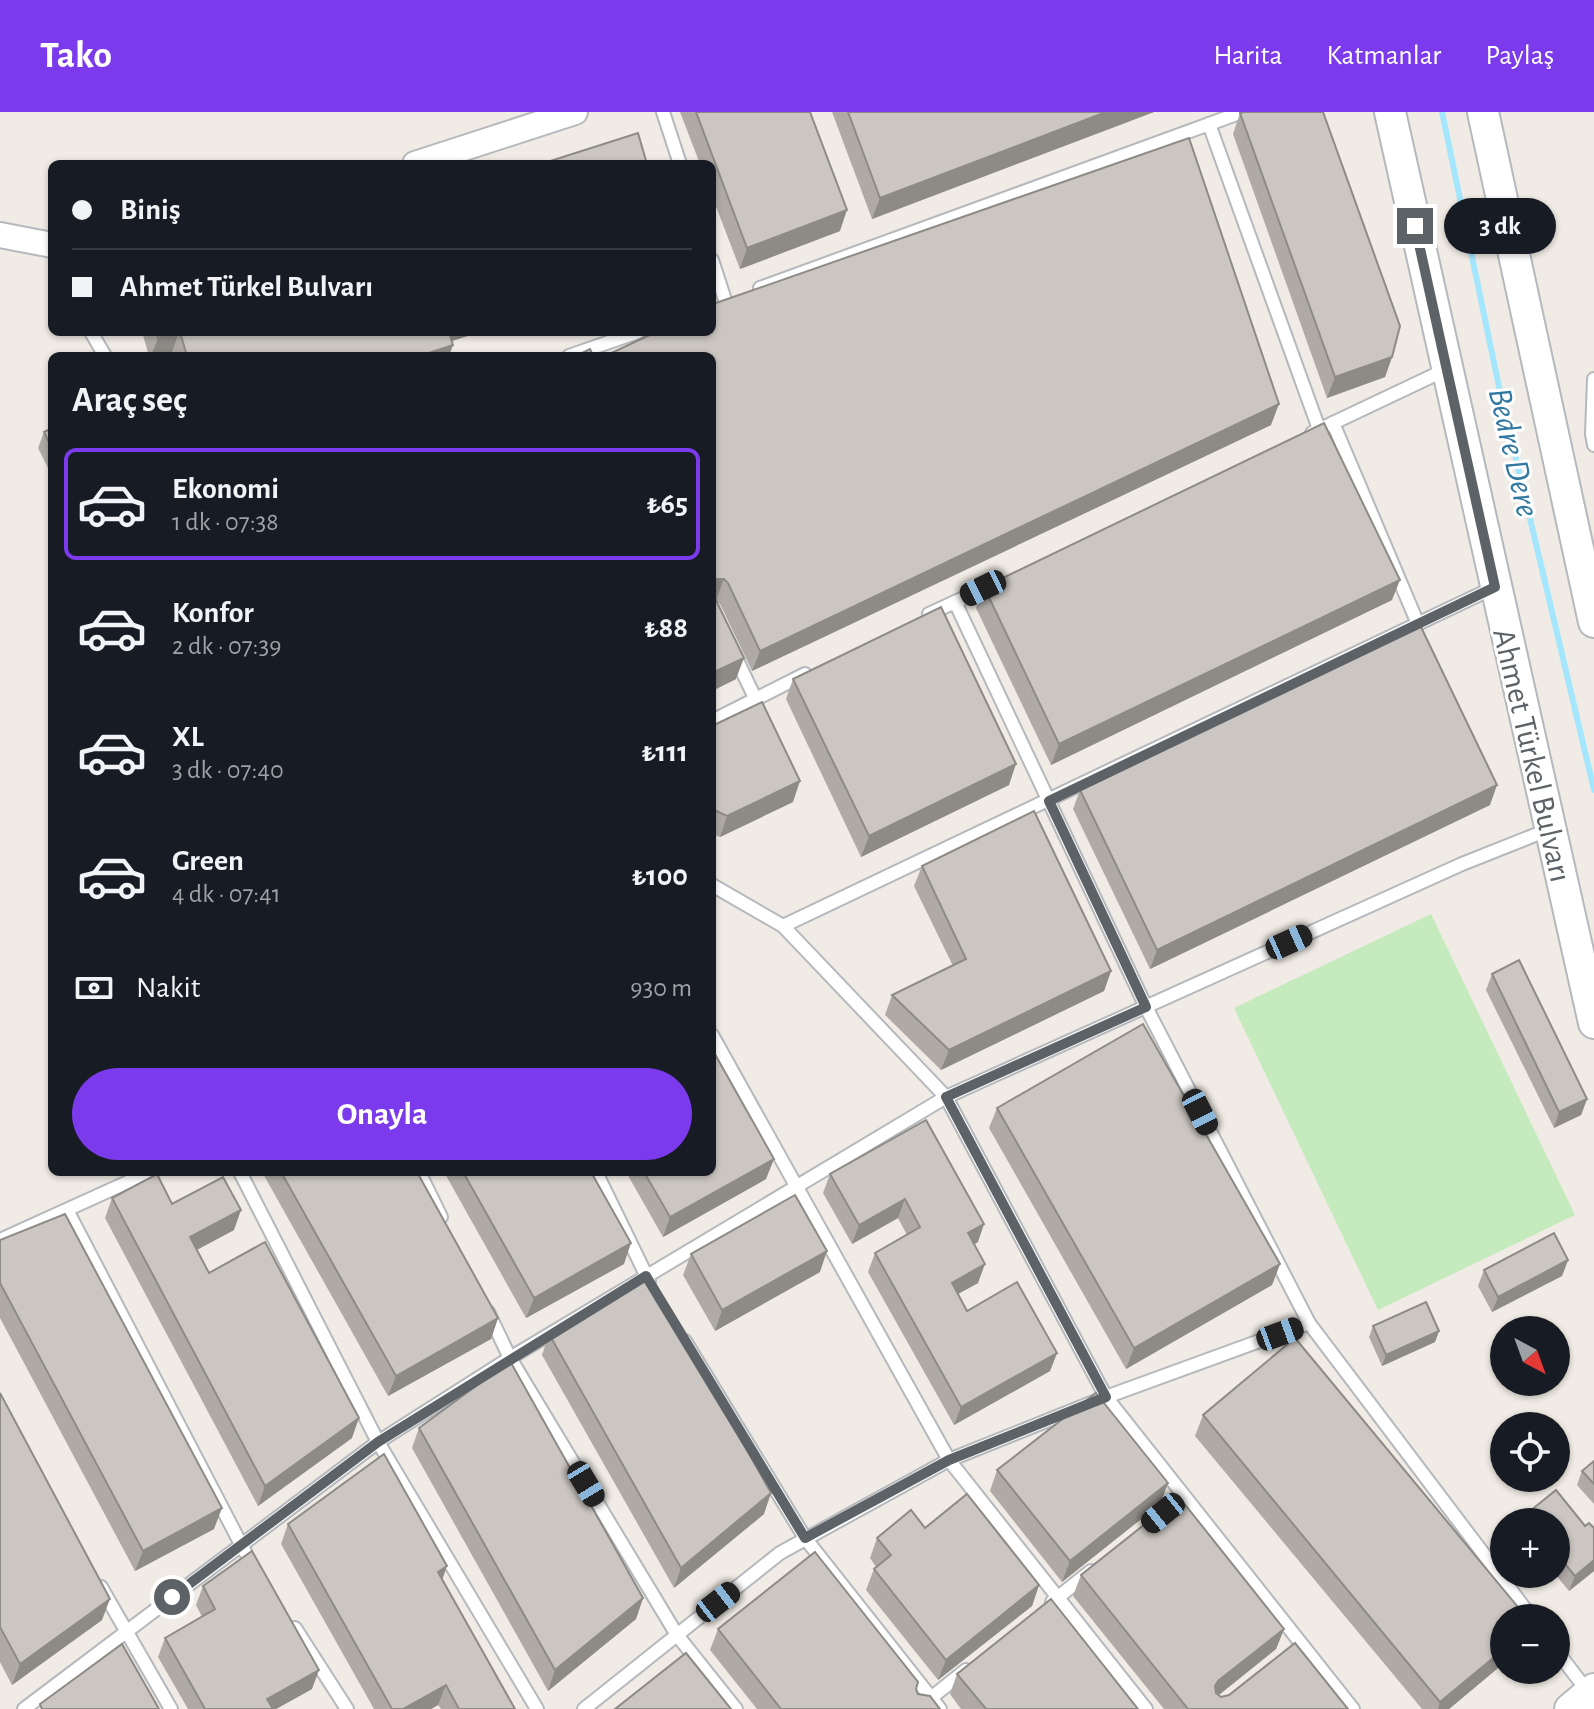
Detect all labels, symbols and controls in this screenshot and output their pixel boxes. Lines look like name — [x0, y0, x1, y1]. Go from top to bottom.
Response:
text: Tako — [40, 37, 112, 75]
text: Harita — [1213, 42, 1282, 70]
text: Katmanlar — [1326, 42, 1441, 70]
text: Paylaş — [1485, 42, 1554, 70]
text: Biniş — [120, 195, 180, 225]
callout: 3 dk — [1443, 198, 1555, 254]
route end — [1397, 208, 1433, 244]
text: 3 dk — [1479, 213, 1521, 239]
text: Ahmet Türkel Bulvarı — [120, 272, 373, 302]
text: Araç seç — [72, 382, 187, 418]
water label: Bedre Dere — [1482, 385, 1544, 520]
icon: car — [76, 468, 148, 540]
text: Ekonomi — [172, 474, 279, 504]
text: ₺65 — [646, 489, 688, 519]
text: 1 dk · 07:38 — [172, 509, 279, 535]
car — [956, 567, 1010, 609]
icon: car — [76, 592, 148, 664]
text: Konfor — [172, 598, 254, 628]
text: ₺88 — [644, 613, 688, 643]
street label: Ahmet Türkel Bulvarı — [1487, 625, 1577, 885]
text: 2 dk · 07:39 — [172, 633, 281, 659]
icon: car — [76, 716, 148, 788]
text: XL — [172, 722, 204, 752]
text: ₺111 — [641, 737, 688, 767]
text: 3 dk · 07:40 — [172, 757, 284, 783]
icon: car — [76, 840, 148, 912]
text: Green — [172, 846, 244, 876]
text: ₺100 — [632, 861, 688, 891]
text: 4 dk · 07:41 — [172, 881, 281, 907]
car — [1262, 921, 1316, 963]
icon: cash — [72, 966, 116, 1010]
text: Nakit — [136, 973, 200, 1003]
text: 930 m — [630, 975, 692, 1001]
button: Onayla — [72, 1068, 692, 1160]
car — [1178, 1085, 1222, 1139]
car — [1253, 1315, 1307, 1353]
north arrow — [1490, 1316, 1570, 1396]
map controls — [1490, 1316, 1570, 1684]
button: locate — [1490, 1412, 1570, 1492]
car — [563, 1457, 609, 1511]
car — [1137, 1489, 1189, 1537]
button: + — [1490, 1508, 1570, 1588]
car — [692, 1578, 744, 1626]
route start — [154, 1579, 190, 1615]
button: − — [1490, 1604, 1570, 1684]

